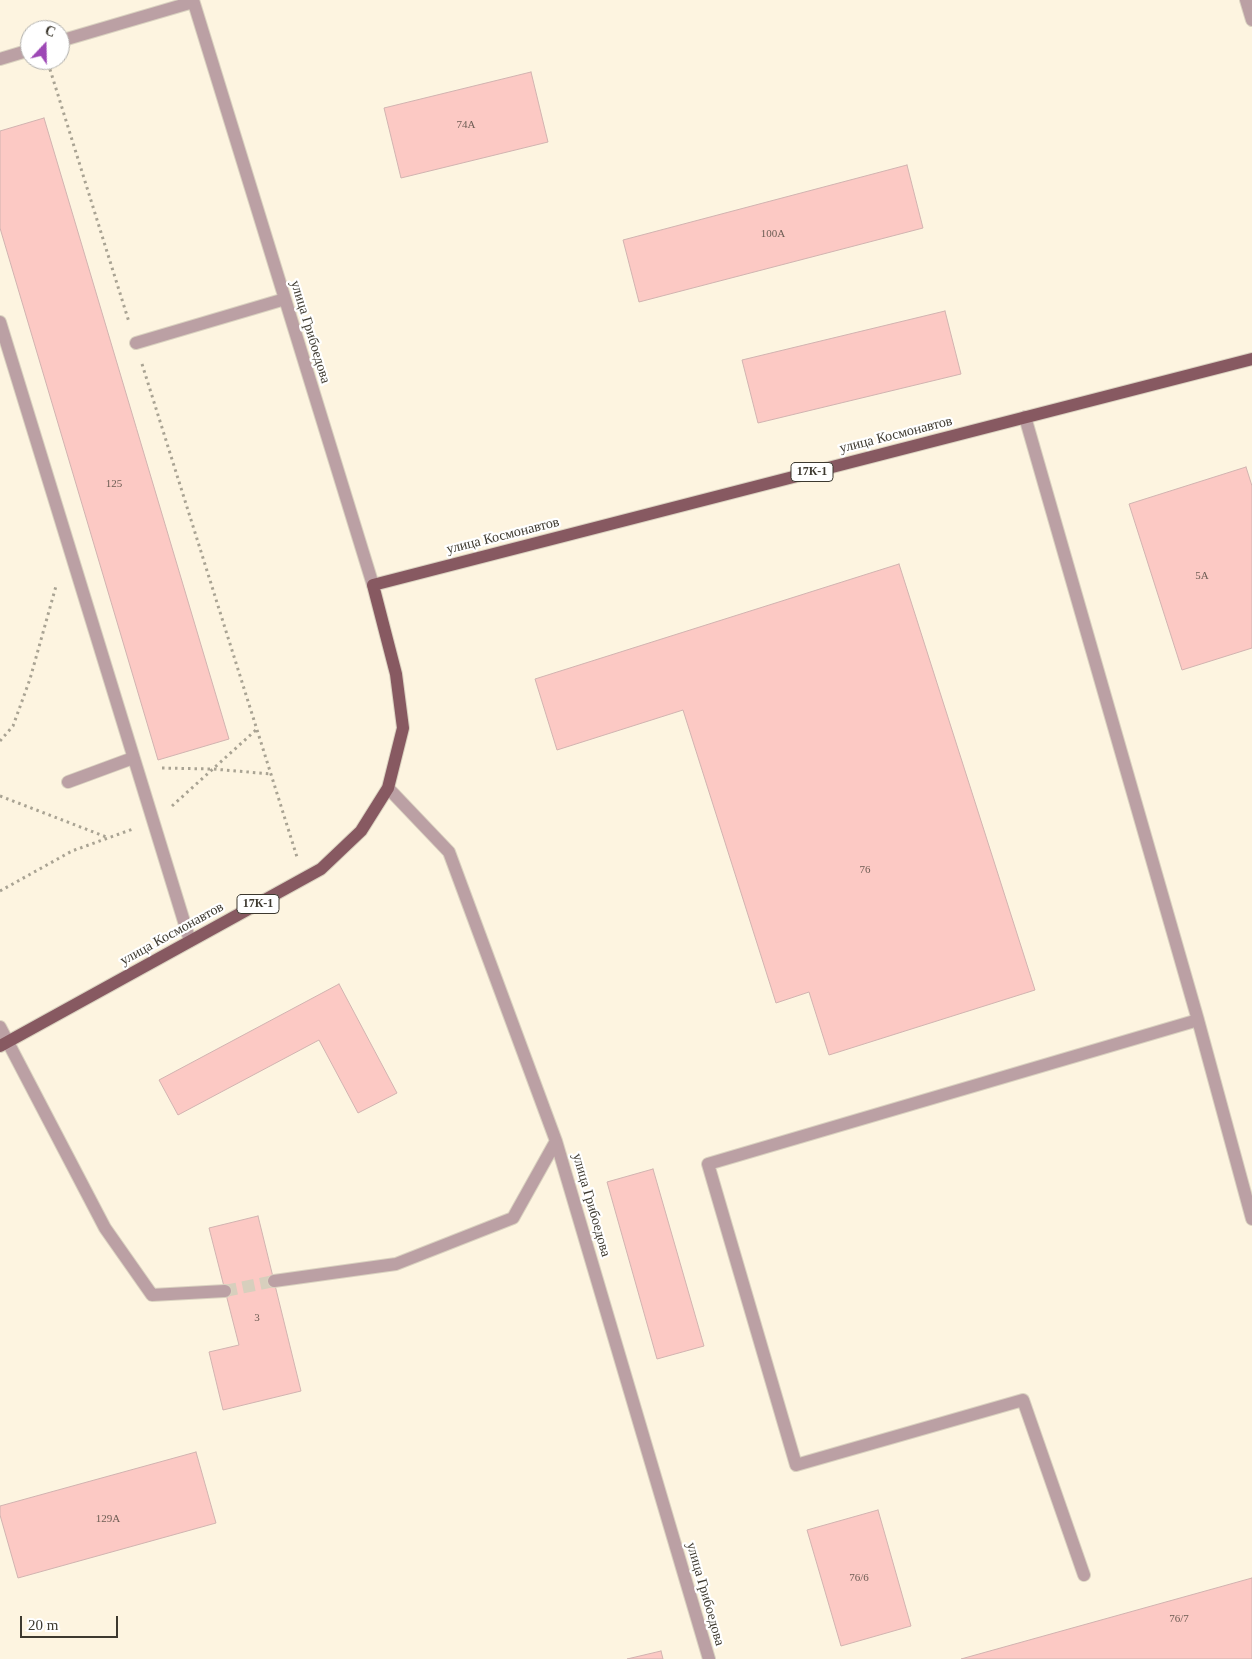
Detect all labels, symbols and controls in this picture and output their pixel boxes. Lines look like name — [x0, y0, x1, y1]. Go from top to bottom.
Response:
north arrow — [20, 20, 70, 70]
text: С — [43, 23, 58, 40]
house number: 74А — [457, 118, 475, 132]
house number: 100А — [761, 227, 785, 241]
street label: улица Грибоедова — [286, 278, 334, 386]
street label: улица Космонавтов — [838, 413, 954, 457]
road number: 17К-1 — [791, 462, 833, 482]
house number: 125 — [106, 477, 122, 491]
street label: улица Космонавтов — [445, 514, 561, 558]
house number: 5А — [1195, 569, 1209, 583]
house number: 76 — [860, 863, 870, 877]
road number: 17К-1 — [237, 894, 279, 914]
street label: улица Космонавтов — [117, 899, 227, 969]
street label: улица Грибоедова — [568, 1151, 614, 1259]
house number: 3 — [254, 1311, 260, 1325]
house number: 129А — [96, 1512, 120, 1526]
street label: улица Грибоедова — [682, 1540, 728, 1648]
house number: 76/6 — [849, 1571, 869, 1585]
scale bar — [22, 1606, 120, 1638]
house number: 76/7 — [1169, 1612, 1189, 1626]
text: 20 m — [28, 1617, 58, 1633]

